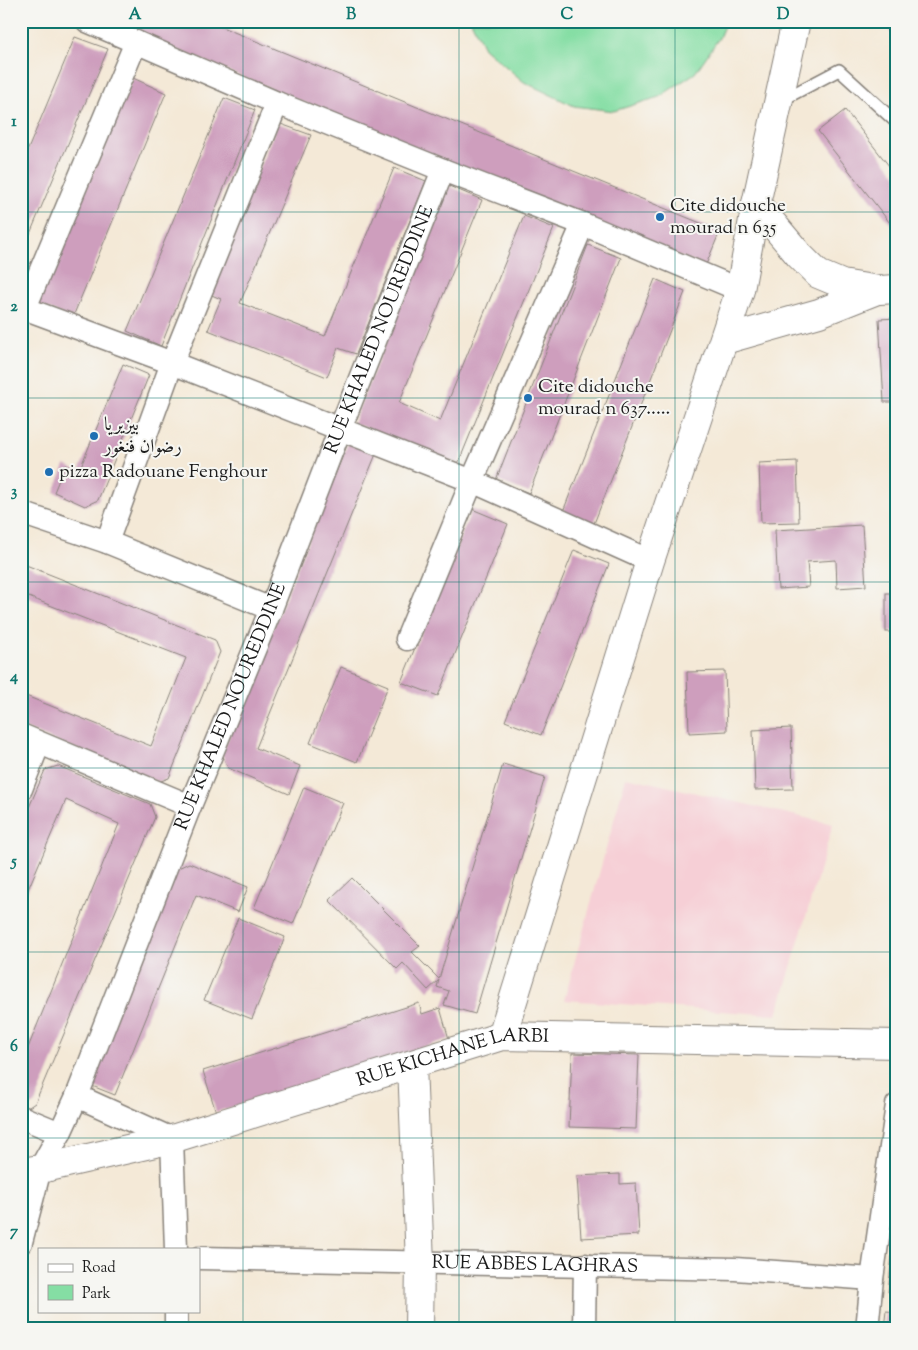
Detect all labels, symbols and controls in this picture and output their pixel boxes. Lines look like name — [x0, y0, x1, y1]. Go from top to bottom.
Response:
text: A — [129, 4, 142, 27]
text: B — [346, 4, 356, 27]
text: C — [561, 4, 574, 27]
text: D — [777, 4, 790, 27]
text: 1 — [11, 111, 17, 134]
place label: Cite didouche mourad n 635 — [670, 193, 786, 242]
street label: RUE KHALED NOUREDDINE — [318, 201, 441, 458]
marker: Cite didouche mourad n 635 — [654, 211, 666, 223]
text: 2 — [10, 296, 18, 319]
place label: Cite didouche mourad n 637..... — [538, 374, 670, 423]
marker: Cite didouche mourad n 637..... — [522, 392, 534, 404]
place label: بيزيريا رضوان فنغور — [102, 412, 182, 461]
marker: بيزيريا رضوان فنغور — [88, 430, 100, 442]
place label: pizza Radouane Fenghour — [59, 459, 268, 486]
marker: pizza Radouane Fenghour — [43, 466, 55, 478]
text: 3 — [11, 481, 18, 504]
street label: RUE KHALED NOUREDDINE — [168, 579, 293, 834]
text: 4 — [9, 666, 18, 689]
text: 5 — [9, 851, 17, 874]
street label: RUE KICHANE LARBI — [353, 1022, 549, 1094]
text: 6 — [10, 1036, 18, 1059]
text: 7 — [10, 1221, 19, 1244]
legend — [38, 1248, 200, 1312]
street label: RUE ABBES LAGHRAS — [431, 1249, 638, 1281]
text: Road — [82, 1258, 116, 1279]
text: Park — [82, 1284, 111, 1305]

